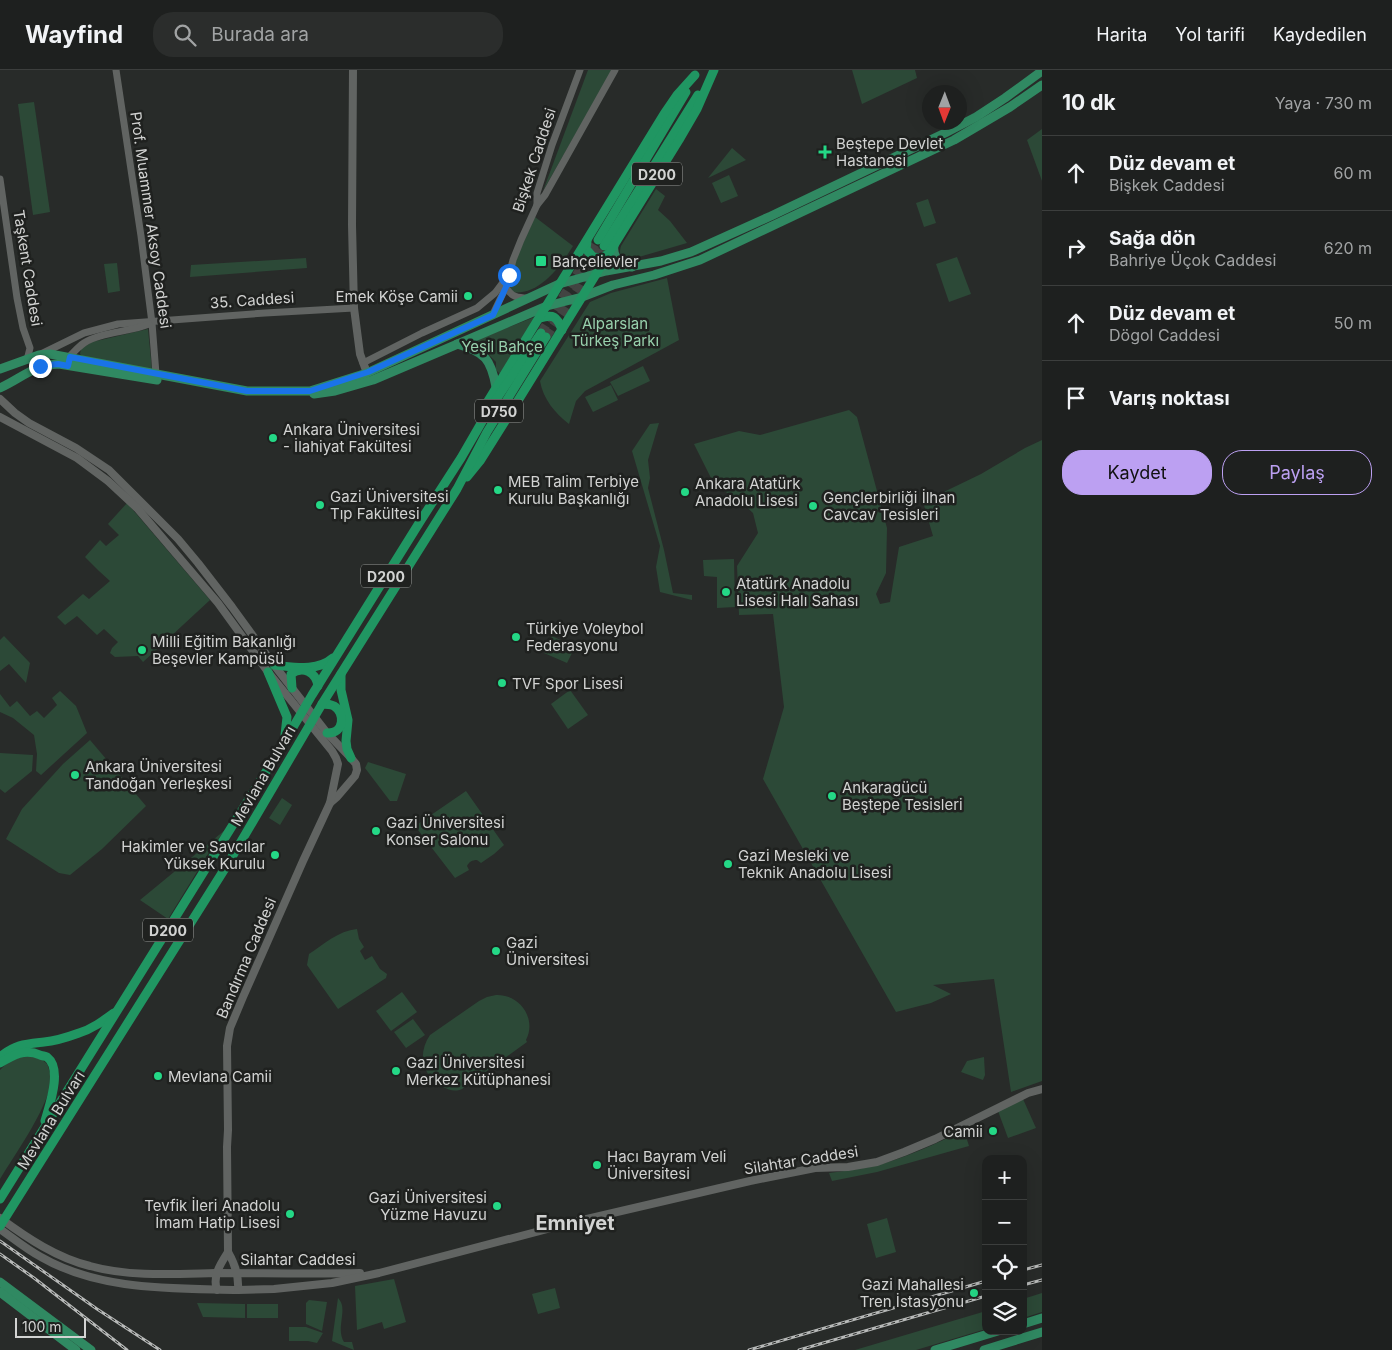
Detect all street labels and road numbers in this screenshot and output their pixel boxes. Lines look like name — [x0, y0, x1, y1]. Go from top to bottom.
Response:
street label: Bişkek Caddesi — [508, 105, 560, 215]
street label: Prof. Muammer Aksoy Caddesi — [126, 110, 176, 330]
road number: D200 — [632, 162, 682, 186]
street label: Taşkent Caddesi — [9, 208, 47, 328]
street label: 35. Caddesi — [209, 288, 295, 312]
road number: D750 — [475, 400, 523, 422]
road number: D200 — [361, 564, 411, 588]
street label: Mevlana Bulvarı — [227, 722, 299, 830]
street label: Bandırma Caddesi — [212, 895, 280, 1021]
road number: D200 — [143, 918, 193, 942]
street label: Mevlana Bulvarı — [13, 1067, 89, 1173]
street label: Silahtar Caddesi — [742, 1142, 860, 1178]
street label: Silahtar Caddesi — [240, 1250, 356, 1269]

